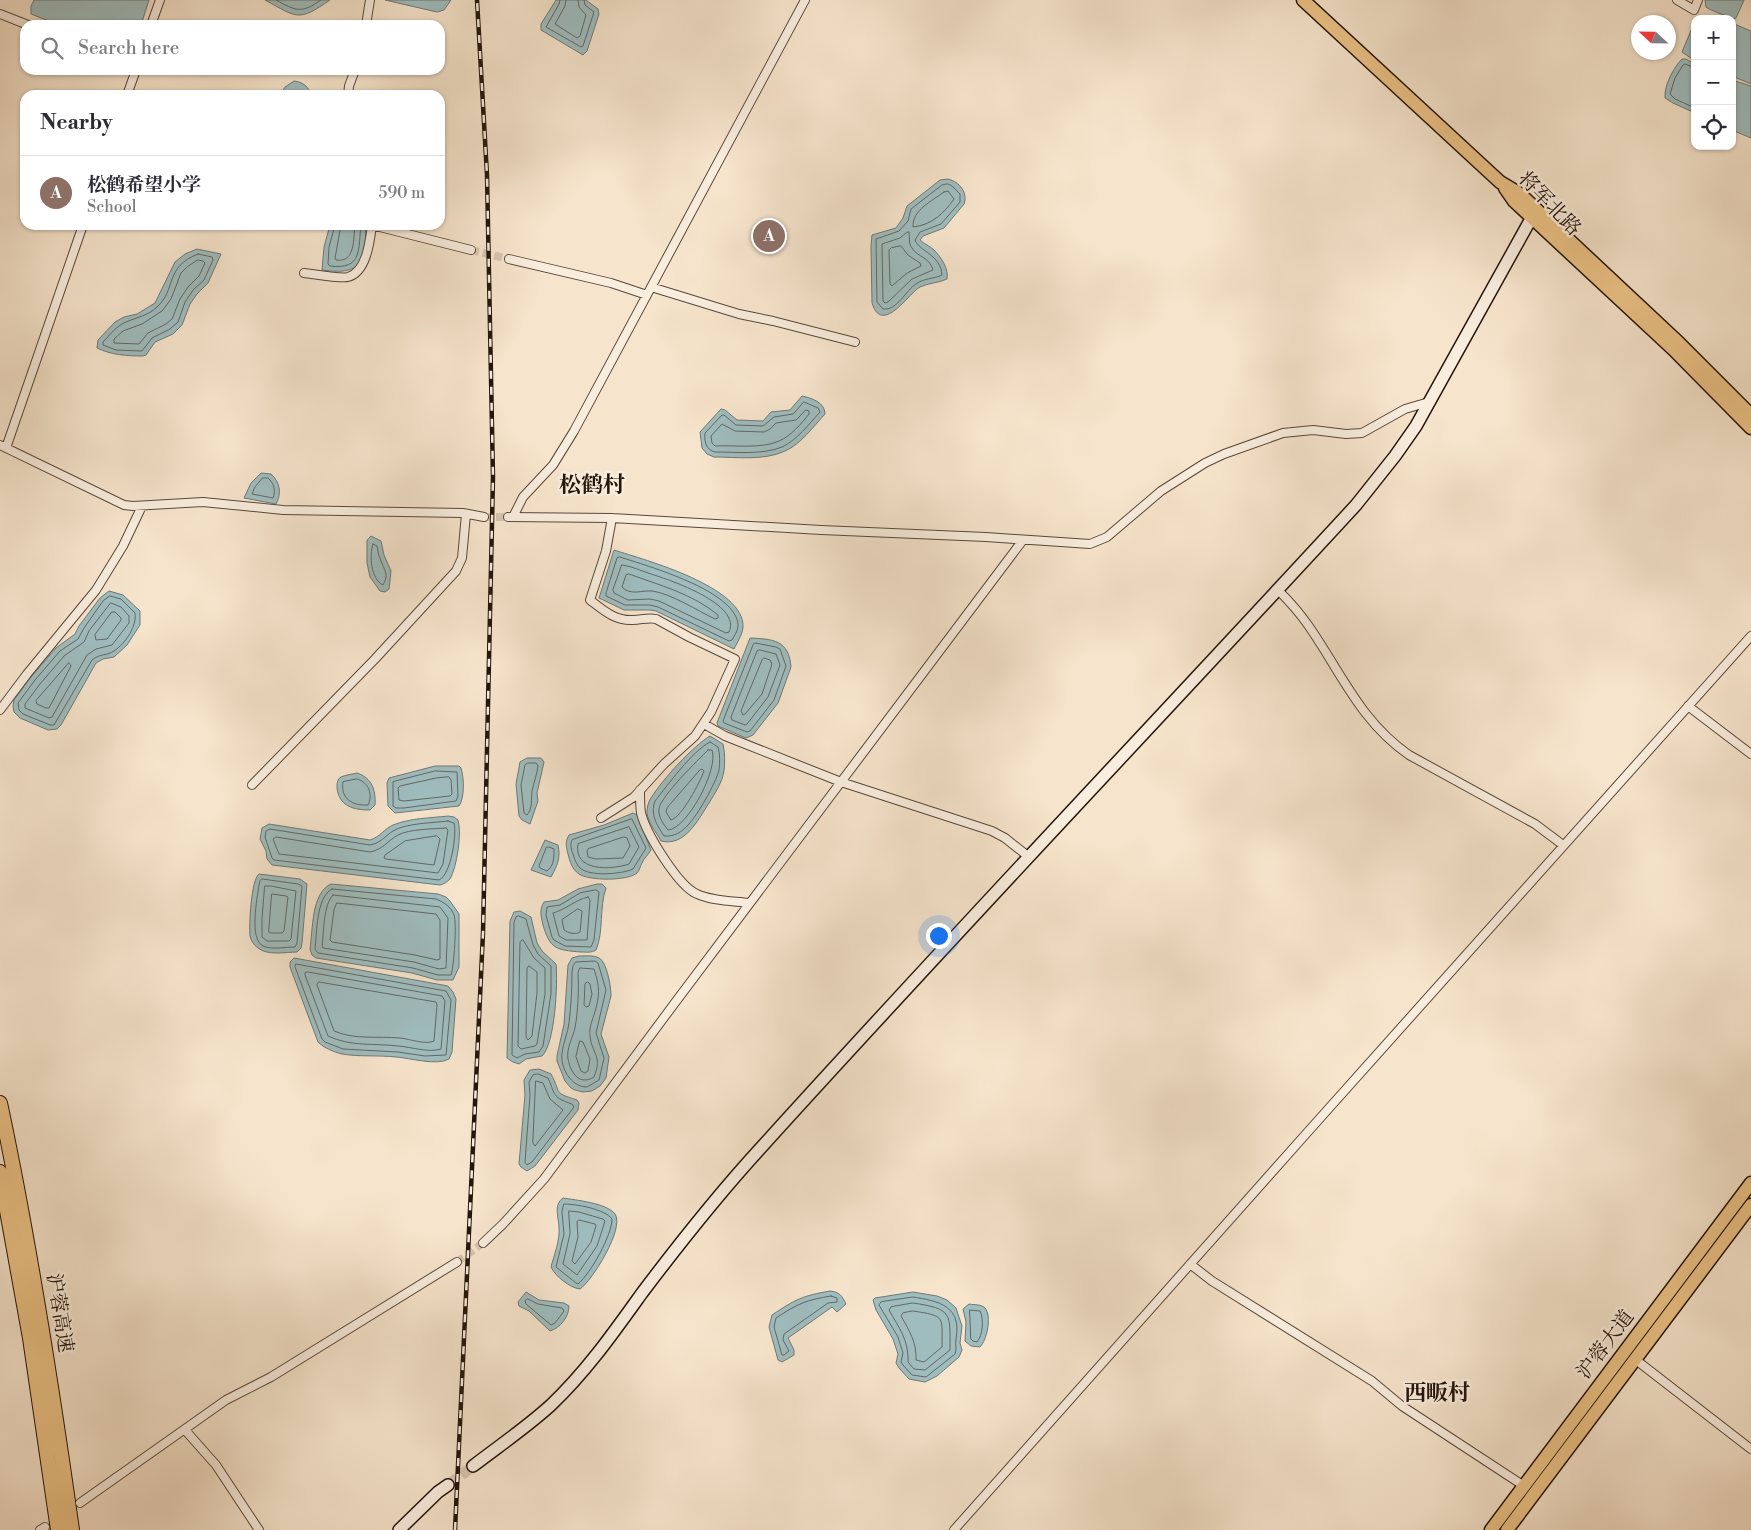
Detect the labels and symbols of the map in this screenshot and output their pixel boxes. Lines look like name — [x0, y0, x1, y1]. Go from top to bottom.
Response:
north arrow — [1631, 15, 1676, 60]
street label: 将军北路 — [1512, 167, 1586, 241]
pin: A — [753, 217, 785, 255]
district label: 松鹤村 — [559, 472, 625, 499]
your location — [926, 923, 952, 949]
street label: 沪蓉高速 — [40, 1272, 78, 1354]
street label: 沪蓉大道 — [1572, 1306, 1640, 1384]
district label: 西畈村 — [1404, 1380, 1470, 1407]

